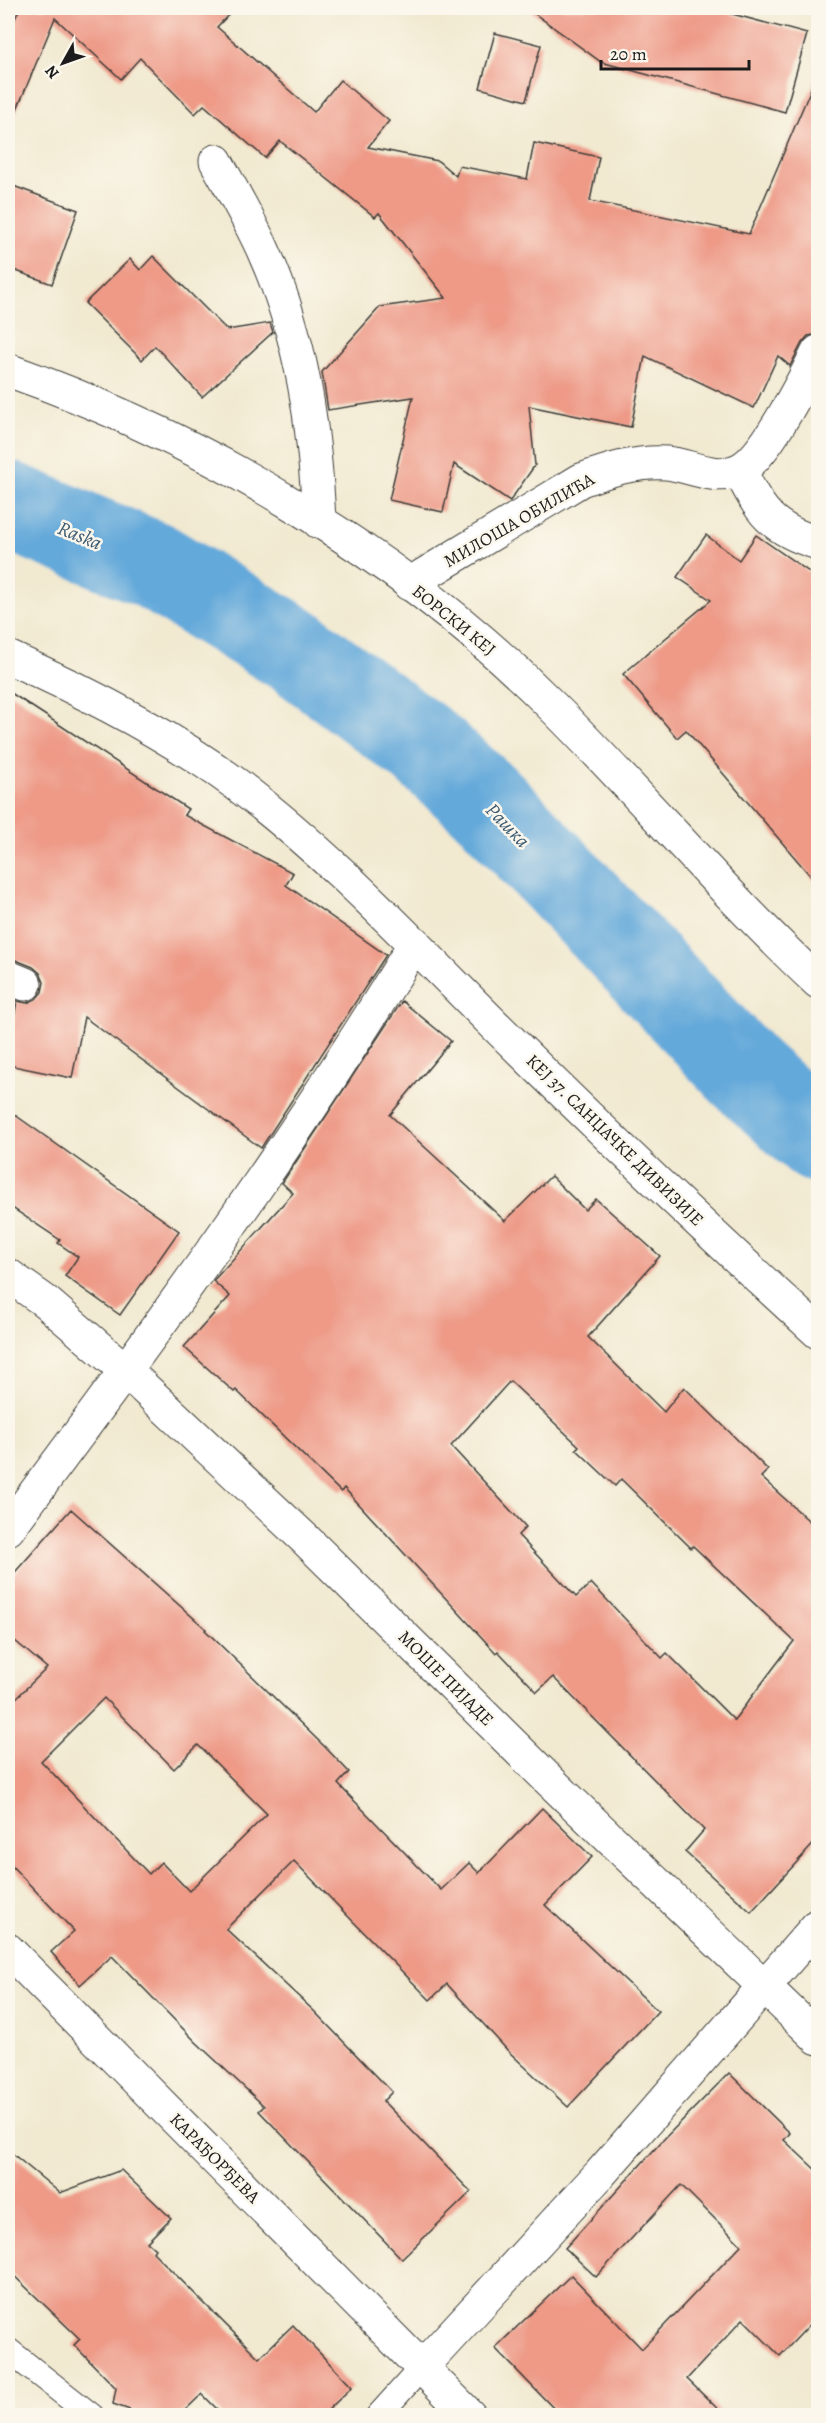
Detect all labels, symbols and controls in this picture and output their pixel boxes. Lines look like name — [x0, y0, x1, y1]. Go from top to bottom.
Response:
north arrow — [33, 33, 93, 93]
scale bar — [601, 33, 750, 71]
text: 20 m — [610, 42, 647, 66]
text: N — [40, 60, 64, 84]
street label: МИЛОША ОБИЛИЋА — [439, 467, 599, 573]
water label: Raska — [54, 515, 106, 556]
street label: БОРСКИ КЕЈ — [407, 579, 501, 661]
water label: Рашка — [480, 797, 536, 854]
street label: КЕЈ 37. САНЏАЧКЕ ДИВИЗИЈЕ — [521, 1049, 709, 1231]
street label: МОШЕ ПИЈАДЕ — [393, 1625, 499, 1731]
street label: КАРАЂОРЂЕВА — [165, 2108, 266, 2209]

